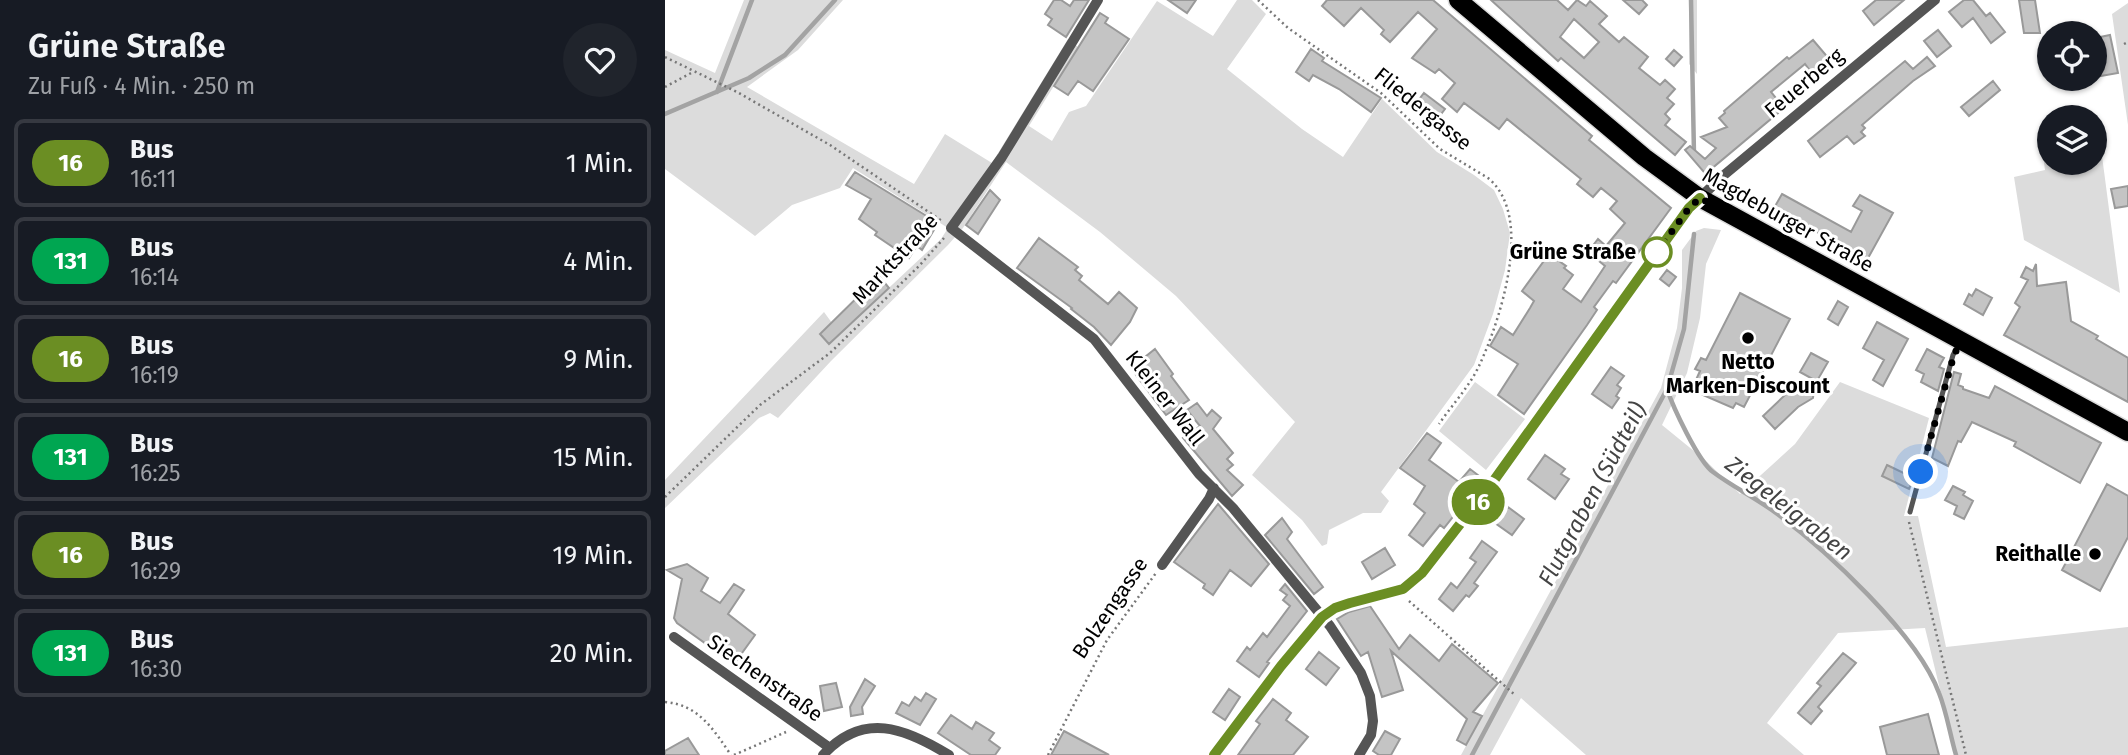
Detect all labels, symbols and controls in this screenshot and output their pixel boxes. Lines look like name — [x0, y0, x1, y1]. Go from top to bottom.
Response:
map controls — [2037, 21, 2107, 175]
button: locate — [2037, 21, 2107, 91]
button: heart — [563, 23, 637, 97]
text: Grüne Straße — [28, 26, 226, 66]
street label: Feuerberg — [1759, 42, 1849, 124]
street label: Fliedergasse — [1369, 62, 1477, 156]
text: Zu Fuß · 4 Min. · 250 m — [28, 72, 255, 100]
button: layers — [2037, 105, 2107, 175]
text: Bus — [130, 134, 173, 165]
text: 1 Min. — [566, 148, 633, 179]
text: 16 — [58, 149, 83, 177]
street label: Magdeburger Straße — [1698, 162, 1878, 278]
text: 16:11 — [130, 165, 176, 193]
street label: Marktstraße — [847, 208, 943, 310]
text: Bus — [130, 232, 173, 263]
marker: Grüne Straße — [1642, 237, 1672, 267]
place label: Grüne Straße — [1510, 239, 1636, 265]
text: 4 Min. — [563, 246, 633, 277]
text: 131 — [53, 247, 88, 275]
text: 16:14 — [130, 263, 179, 291]
text: Bus — [130, 330, 173, 361]
marker: Netto Marken-Discount — [1740, 330, 1756, 346]
text: 9 Min. — [563, 344, 633, 375]
text: 16 — [58, 345, 83, 373]
street label: Kleiner Wall — [1120, 345, 1210, 451]
place label: Netto Marken-Discount — [1666, 349, 1831, 399]
text: 16:19 — [130, 361, 179, 389]
water label: Flutgraben (Südteil) — [1532, 397, 1652, 591]
text: Bus — [130, 428, 173, 459]
text: 15 Min. — [553, 442, 633, 473]
text: 131 — [53, 443, 88, 471]
water label: Ziegeleigraben — [1719, 449, 1858, 566]
your location — [1903, 454, 1938, 489]
text: 16:25 — [130, 459, 181, 487]
line badge: 16 — [1447, 479, 1509, 525]
text: 16 — [1466, 488, 1490, 516]
text: Bus — [130, 526, 173, 557]
text: 19 Min. — [552, 540, 633, 571]
text: 16 — [58, 541, 83, 569]
place label: Reithalle — [1995, 541, 2081, 567]
marker: Reithalle — [2087, 546, 2103, 562]
street label: Bolzengasse — [1067, 552, 1153, 664]
text: 16:29 — [130, 557, 181, 585]
text: Bus — [130, 624, 173, 655]
street label: Siechenstraße — [702, 629, 828, 727]
text: 20 Min. — [550, 638, 633, 669]
text: 131 — [53, 639, 88, 667]
text: 16:30 — [130, 655, 182, 683]

